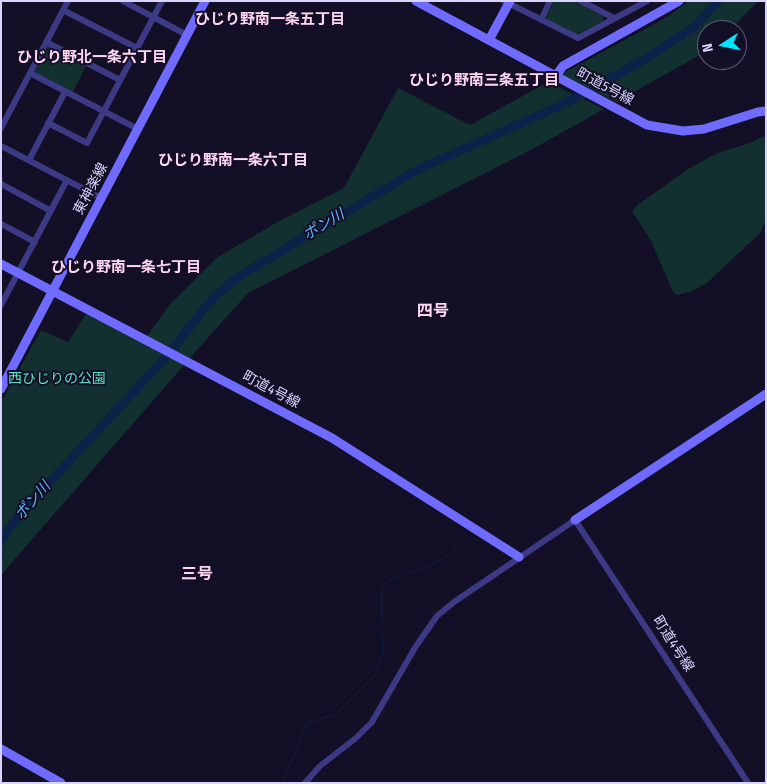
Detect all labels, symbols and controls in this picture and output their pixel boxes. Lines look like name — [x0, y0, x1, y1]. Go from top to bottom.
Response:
district label: ひじり野南一条五丁目 — [195, 11, 345, 29]
north arrow — [697, 20, 747, 70]
text: N — [699, 42, 717, 54]
district label: ひじり野北一条六丁目 — [17, 49, 167, 67]
street label: 町道5号線 — [573, 65, 637, 109]
district label: ひじり野南三条五丁目 — [409, 72, 559, 90]
district label: ひじり野南一条六丁目 — [158, 152, 308, 170]
street label: 東神楽線 — [70, 160, 112, 218]
water label: ポン川 — [300, 206, 348, 244]
district label: ひじり野南一条七丁目 — [51, 259, 201, 277]
district label: 四号 — [417, 302, 449, 322]
street label: 町道4号線 — [239, 368, 303, 412]
park label: 西ひじりの公園 — [8, 371, 106, 387]
water label: ポン川 — [11, 478, 55, 524]
district label: 三号 — [181, 565, 213, 585]
street label: 町道4号線 — [649, 613, 697, 675]

